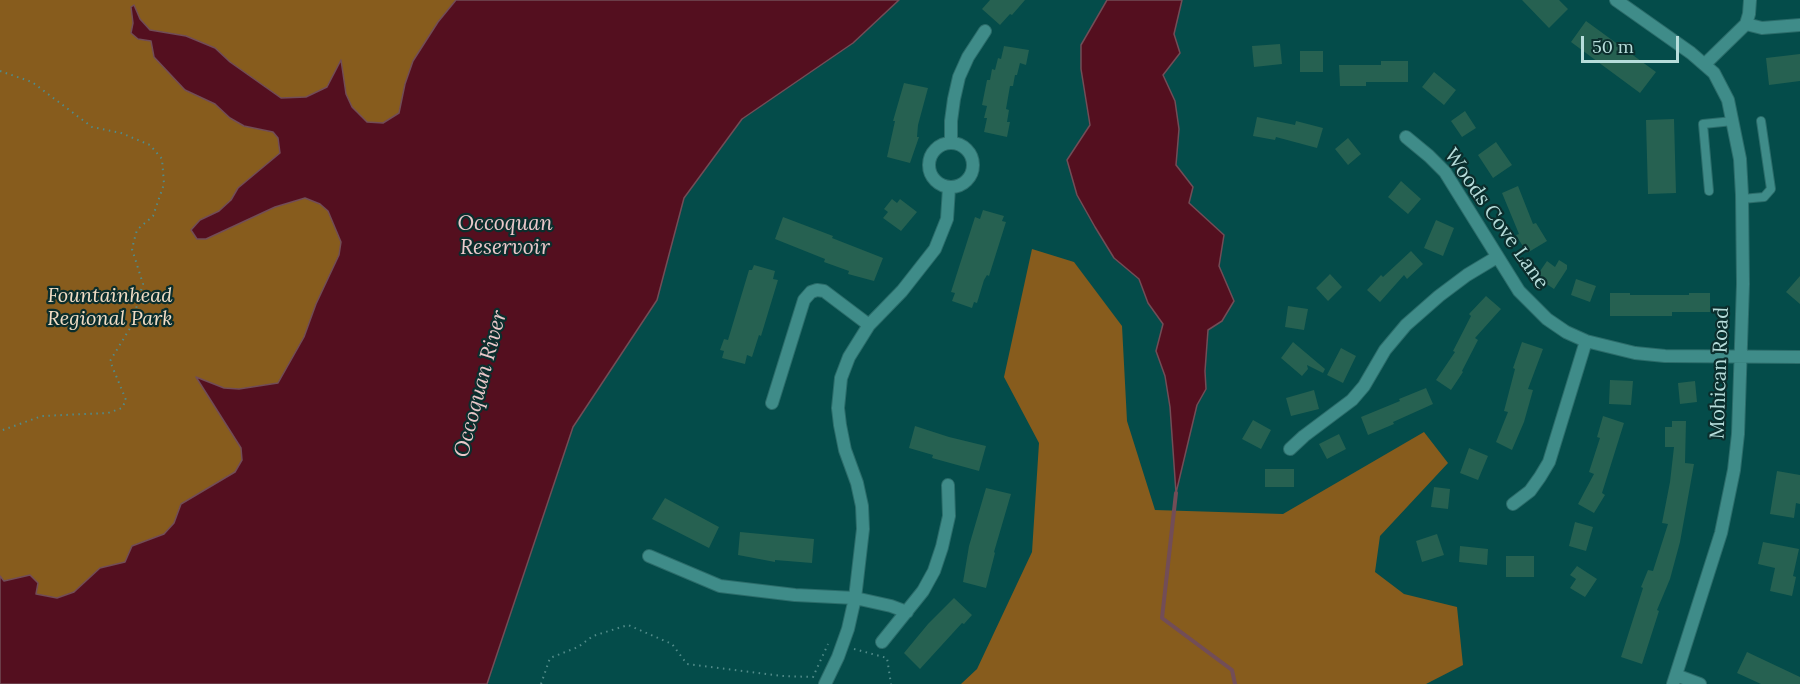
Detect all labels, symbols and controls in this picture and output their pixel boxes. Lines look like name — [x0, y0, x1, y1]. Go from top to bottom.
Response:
scale bar — [1584, 24, 1682, 62]
text: 50 m — [1592, 35, 1634, 58]
street label: Woods Cove Lane — [1439, 144, 1553, 294]
water label: Occoquan Reservoir — [457, 211, 553, 261]
park label: Fountainhead Regional Park — [47, 284, 173, 331]
street label: Mohican Road — [1706, 307, 1734, 439]
water label: Occoquan River — [449, 308, 513, 460]

